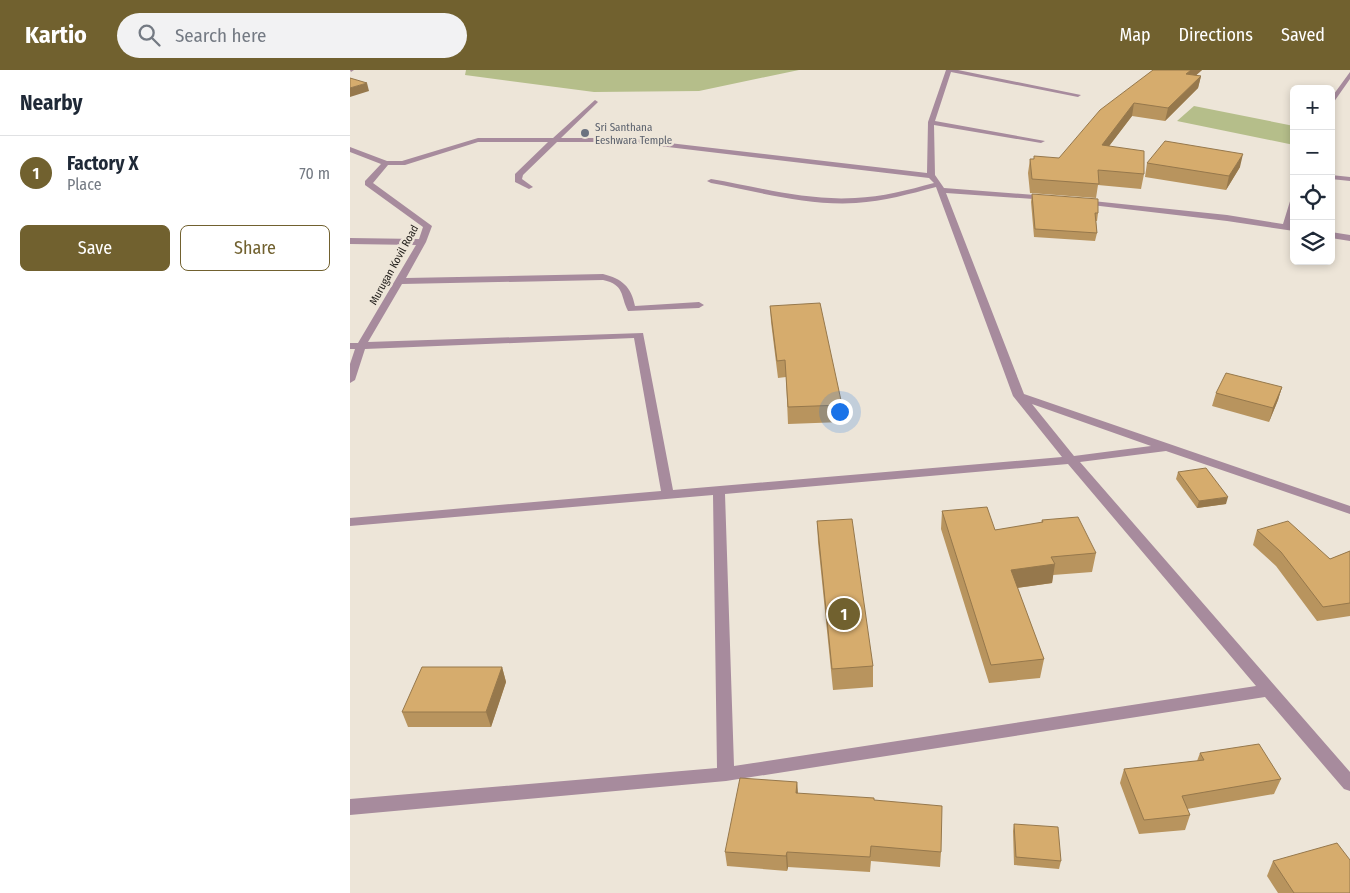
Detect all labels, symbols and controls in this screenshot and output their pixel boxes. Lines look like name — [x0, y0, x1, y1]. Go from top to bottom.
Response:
search box — [117, 13, 467, 58]
text: Kartio — [25, 21, 87, 49]
icon: search — [135, 21, 163, 49]
text: Search here — [175, 24, 266, 47]
text: Map — [1119, 24, 1151, 46]
text: Directions — [1179, 24, 1253, 46]
text: Saved — [1281, 24, 1325, 46]
map controls — [1290, 85, 1335, 265]
button: + — [1290, 85, 1335, 130]
text: Nearby — [20, 90, 82, 116]
place label: Sri Santhana Eeshwara Temple — [595, 121, 672, 147]
marker: Sri Santhana Eeshwara Temple — [579, 127, 591, 139]
button: − — [1290, 130, 1335, 175]
text: Factory X — [67, 152, 138, 175]
text: 1 — [33, 164, 39, 183]
text: 70 m — [299, 164, 330, 183]
text: Place — [67, 175, 102, 194]
button: locate — [1290, 175, 1335, 220]
button: layers — [1290, 220, 1335, 265]
street label: Murugan Kovil Road — [367, 223, 421, 307]
button: Save — [20, 225, 170, 271]
button: Share — [180, 225, 330, 271]
your location — [827, 399, 853, 425]
pin: 1 — [828, 595, 860, 633]

